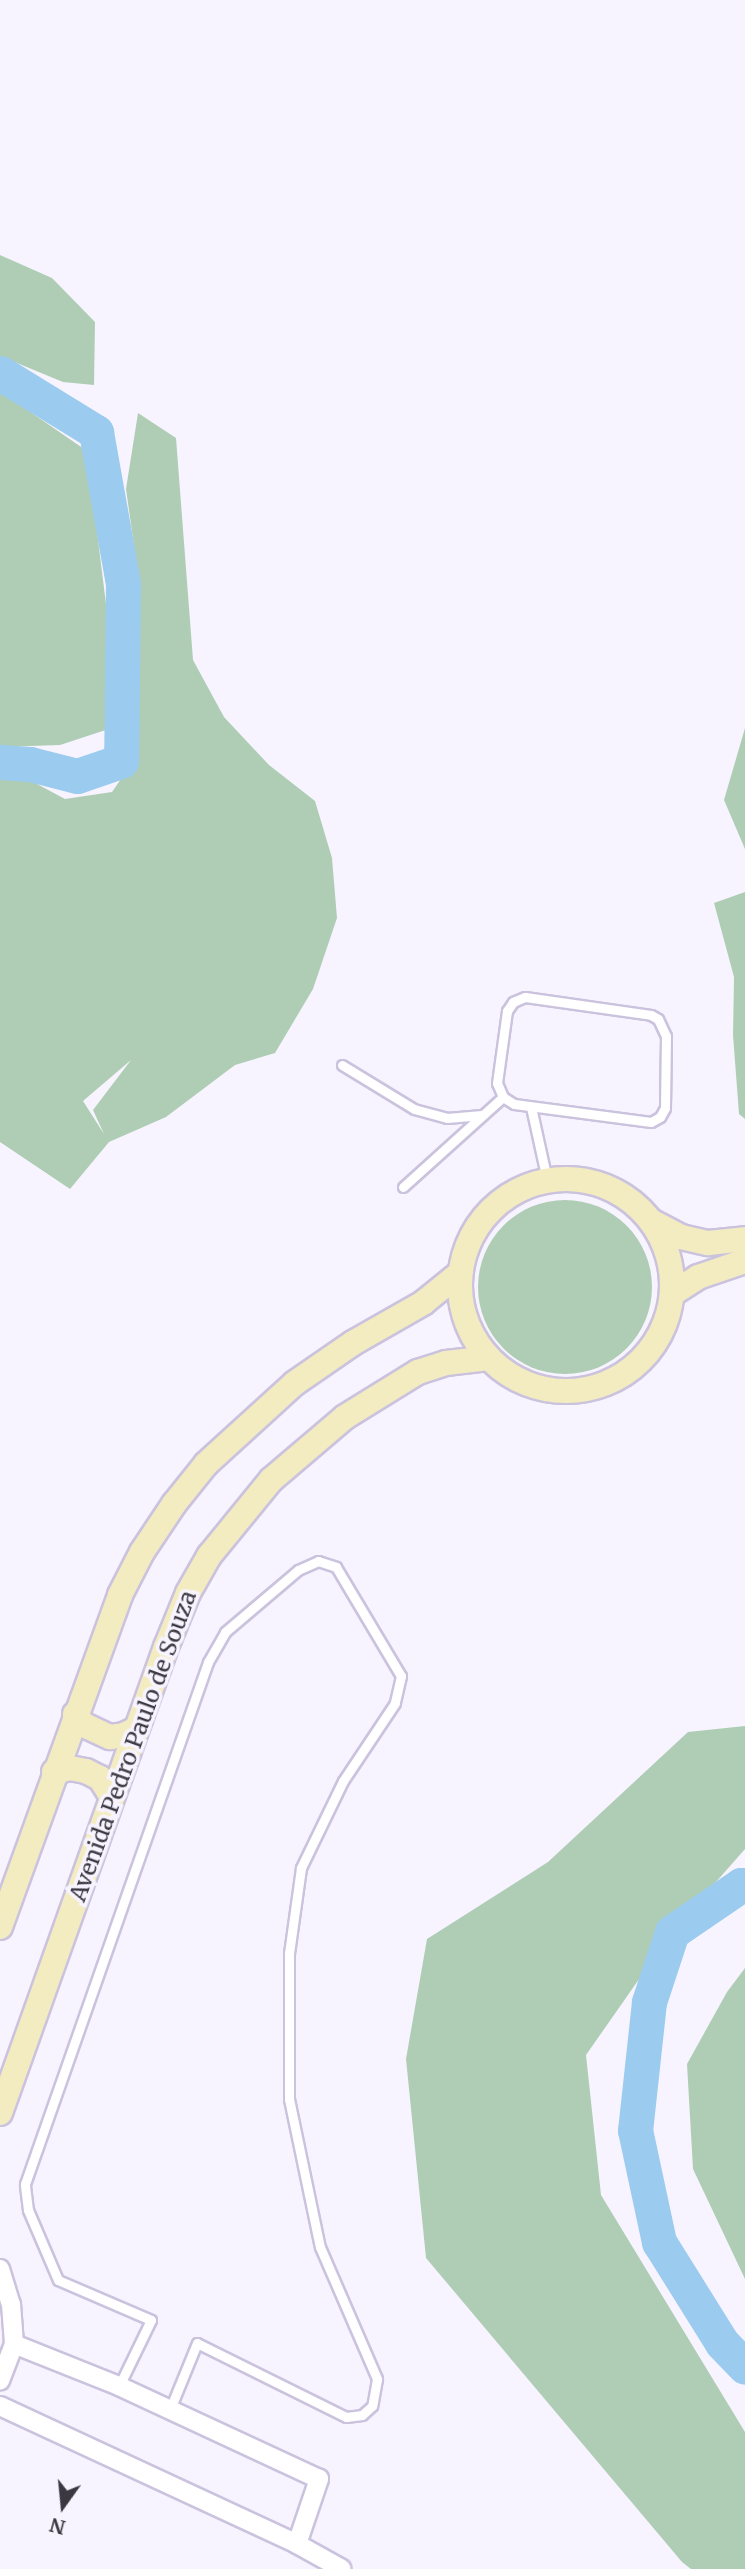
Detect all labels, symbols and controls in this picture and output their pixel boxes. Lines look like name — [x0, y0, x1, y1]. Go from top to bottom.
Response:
street label: Avenida Pedro Paulo de Souza — [64, 1587, 202, 1905]
north arrow — [28, 2471, 98, 2541]
text: N — [47, 2513, 68, 2540]

